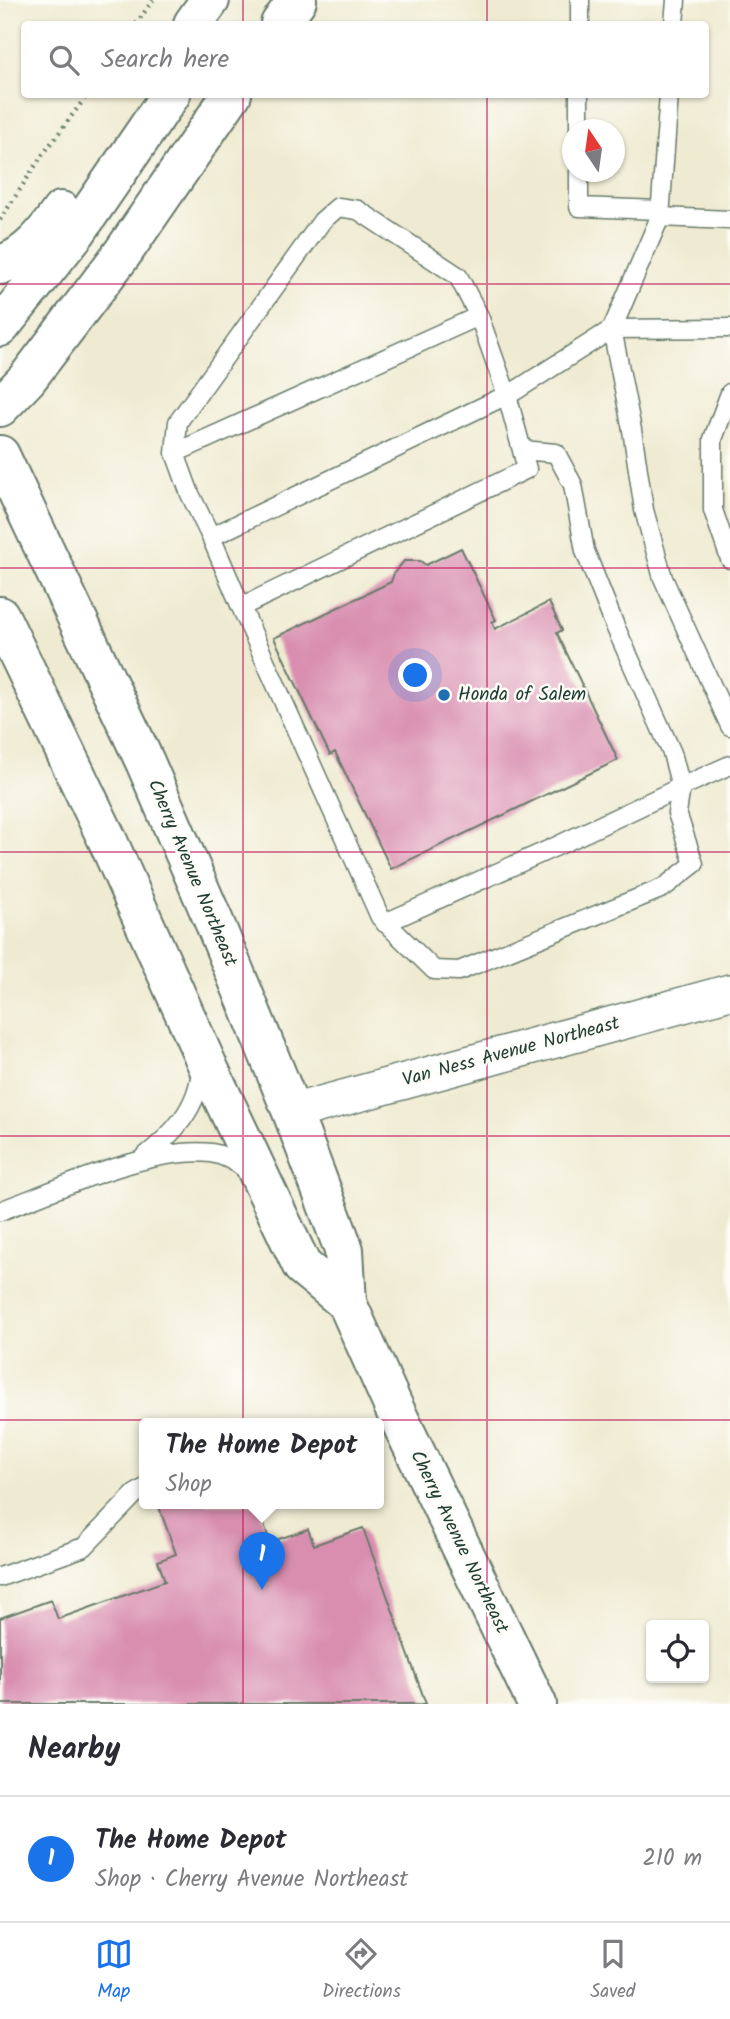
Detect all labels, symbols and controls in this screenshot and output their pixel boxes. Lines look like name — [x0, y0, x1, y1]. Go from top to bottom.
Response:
search box — [21, 21, 709, 98]
text: Search here — [101, 39, 229, 81]
icon: search — [45, 41, 83, 79]
north arrow — [562, 119, 625, 182]
your location — [398, 658, 432, 692]
place label: Honda of Salem — [458, 680, 586, 710]
marker: Honda of Salem — [436, 687, 452, 703]
street label: Cherry Avenue Northeast — [139, 775, 245, 972]
street label: Van Ness Avenue Northeast — [399, 1008, 624, 1095]
popup — [139, 1418, 384, 1509]
text: The Home Depot — [166, 1425, 357, 1467]
street label: Cherry Avenue Northeast — [401, 1445, 517, 1639]
text: Shop — [166, 1467, 212, 1503]
pin: 1 — [239, 1532, 285, 1590]
map controls — [646, 1620, 709, 1683]
button: locate — [646, 1620, 709, 1683]
text: Nearby — [28, 1726, 120, 1774]
text: The Home Depot — [95, 1820, 287, 1862]
text: 1 — [48, 1841, 54, 1877]
text: 210 m — [642, 1841, 702, 1877]
text: Shop · Cherry Avenue Northeast — [95, 1862, 408, 1898]
tab: Map — [95, 1935, 133, 2007]
tab: Directions — [322, 1935, 401, 2007]
tab: Saved — [590, 1935, 635, 2007]

